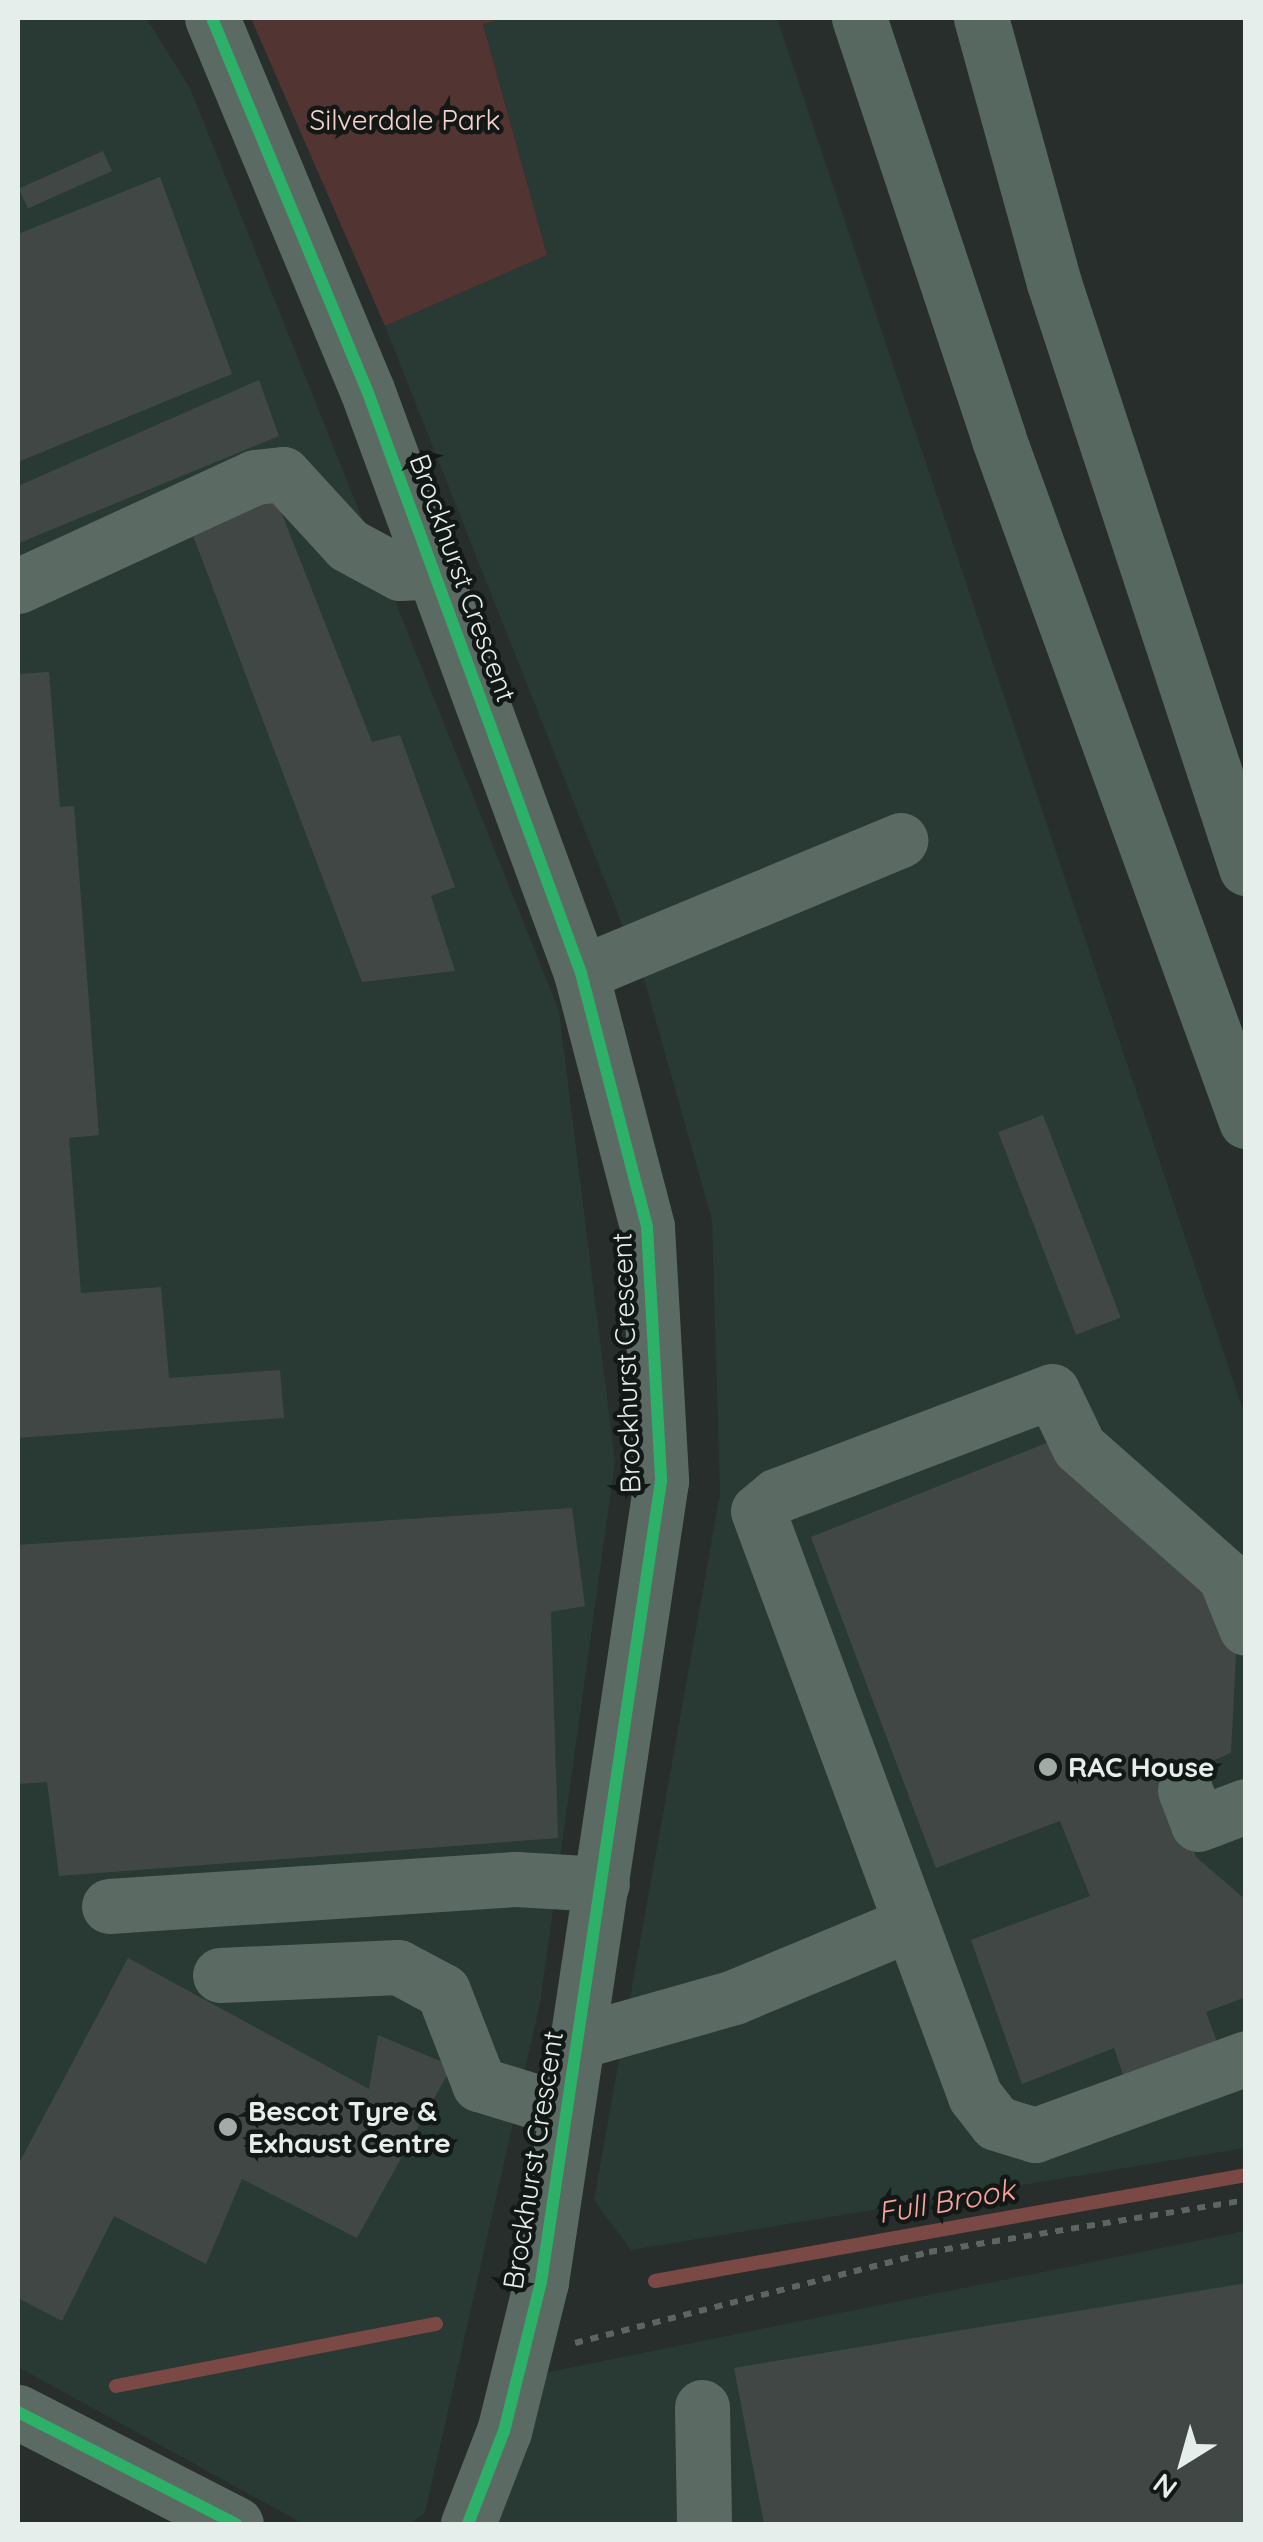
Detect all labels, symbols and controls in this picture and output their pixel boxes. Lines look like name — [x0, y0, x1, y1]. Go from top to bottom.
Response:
park label: Silverdale Park — [310, 103, 500, 137]
street label: Brockhurst Crescent — [403, 450, 523, 706]
street label: Brockhurst Crescent — [605, 1232, 647, 1494]
place label: RAC House — [1068, 1750, 1214, 1784]
marker: RAC House — [1037, 1756, 1059, 1778]
street label: Brockhurst Crescent — [496, 2029, 570, 2291]
place label: Bescot Tyre & Exhaust Centre — [248, 2094, 451, 2160]
marker: Bescot Tyre & Exhaust Centre — [217, 2116, 239, 2138]
water label: Full Brook — [875, 2171, 1017, 2231]
north arrow — [1133, 2412, 1233, 2512]
text: N — [1146, 2466, 1183, 2507]

